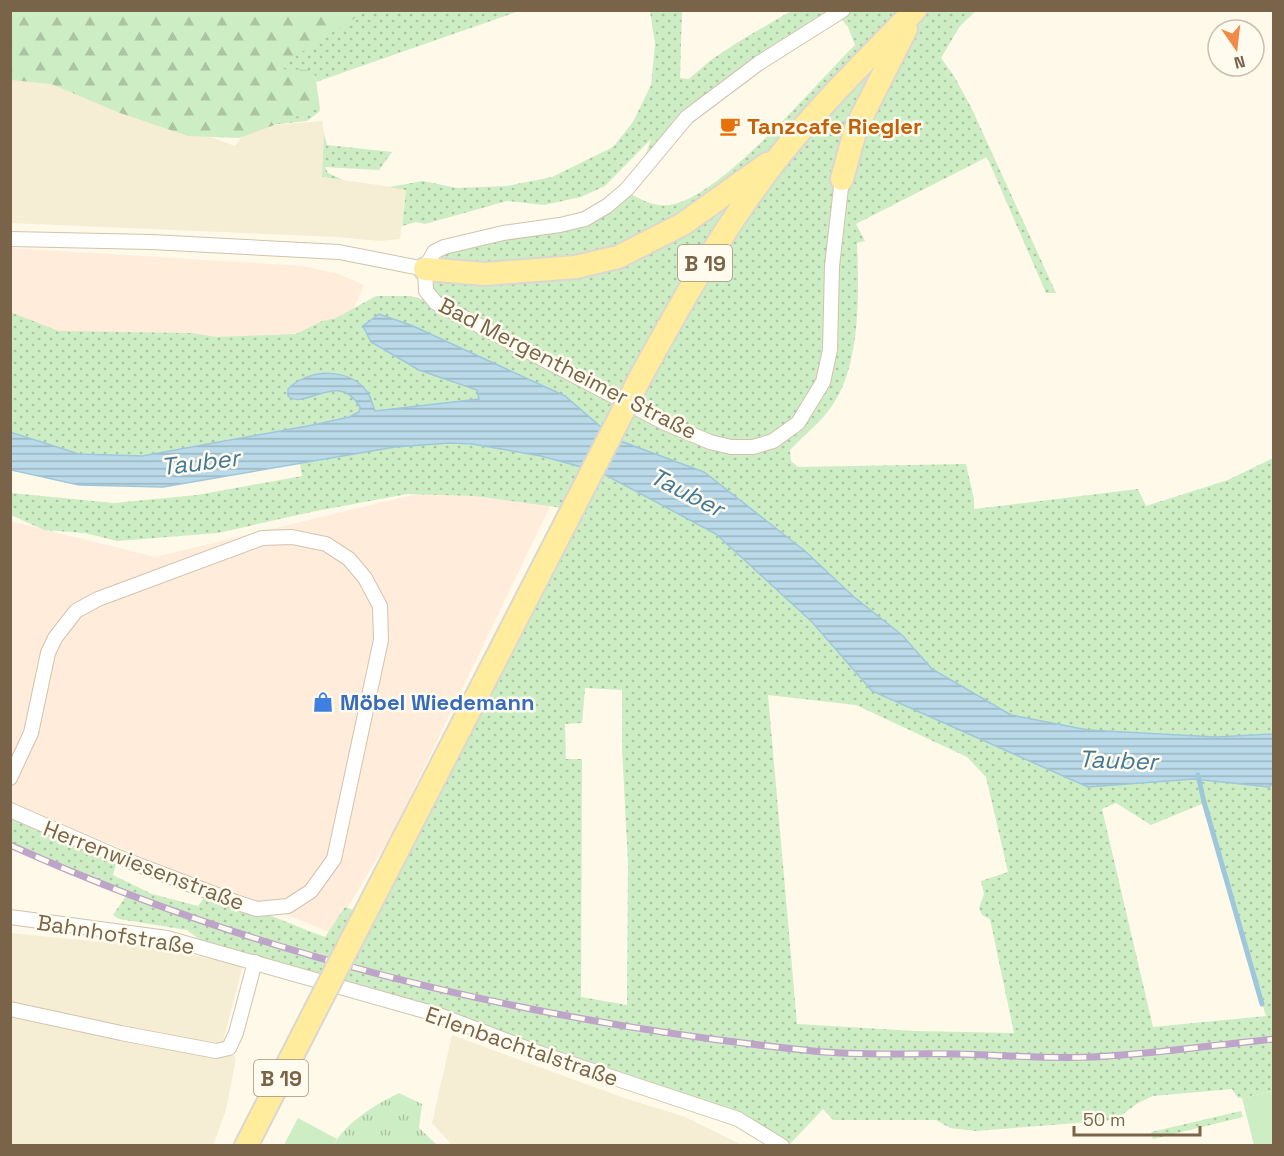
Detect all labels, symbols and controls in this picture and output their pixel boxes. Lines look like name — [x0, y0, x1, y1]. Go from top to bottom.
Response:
north arrow — [1206, 18, 1266, 78]
text: N — [1232, 51, 1247, 74]
place label: Tanzcafe Riegler — [747, 112, 922, 140]
cafe icon: Tanzcafe Riegler — [718, 114, 742, 138]
road number: B 19 — [678, 245, 732, 281]
street label: Bad Mergentheimer Straße — [434, 291, 702, 445]
water label: Tauber — [159, 441, 244, 482]
water label: Tauber — [645, 460, 732, 525]
place label: Möbel Wiedemann — [340, 688, 535, 716]
shop icon: Möbel Wiedemann — [311, 690, 335, 714]
water label: Tauber — [1078, 743, 1161, 777]
street label: Herrenwiesenstraße — [40, 814, 248, 916]
street label: Bahnhofstraße — [35, 908, 197, 960]
street label: Erlenbachtalstraße — [422, 1000, 622, 1092]
road number: B 19 — [254, 1060, 308, 1096]
scale bar — [1074, 1099, 1200, 1137]
text: 50 m — [1083, 1108, 1125, 1131]

